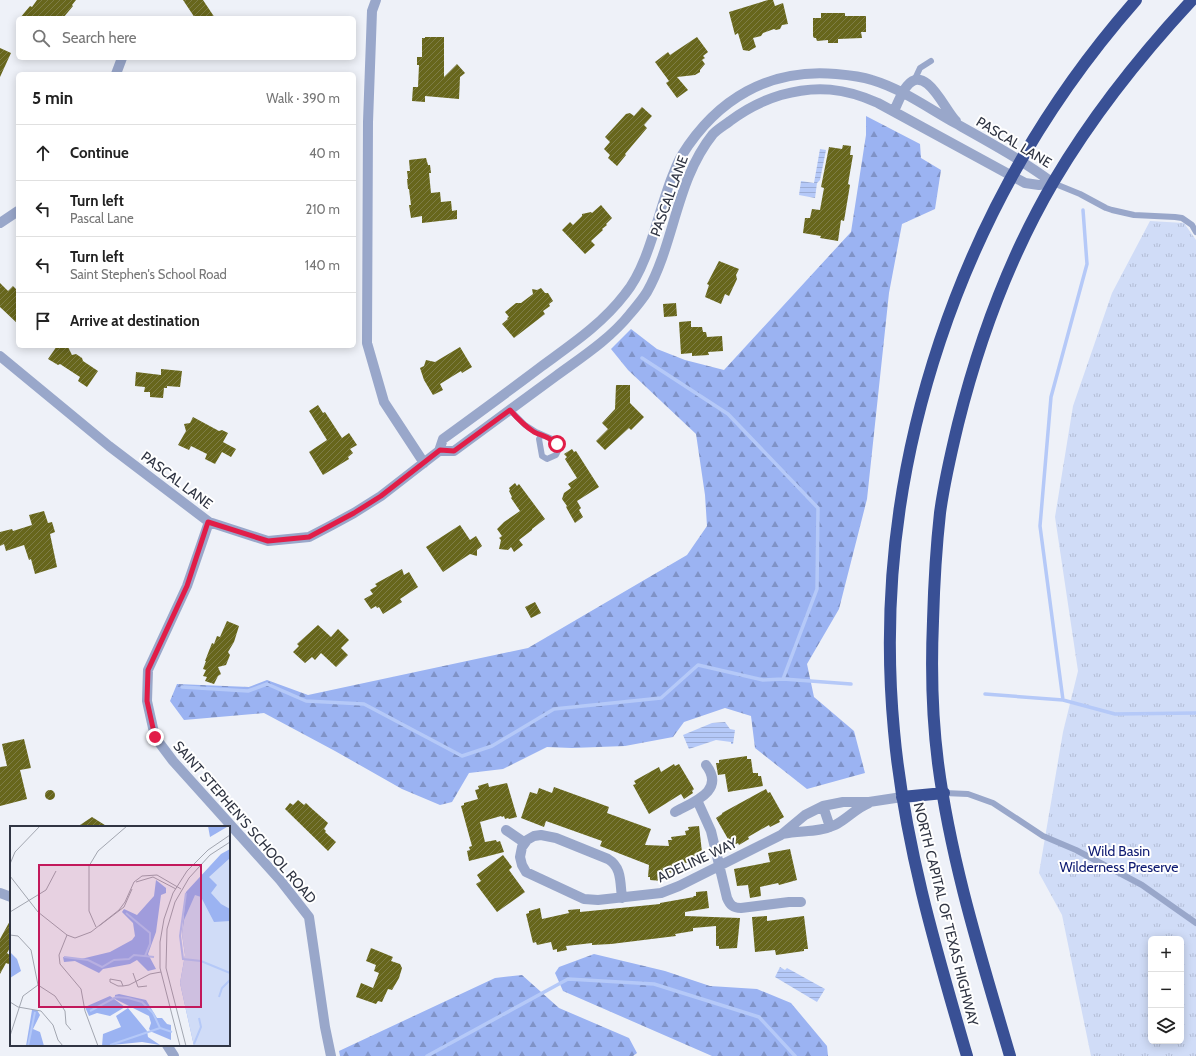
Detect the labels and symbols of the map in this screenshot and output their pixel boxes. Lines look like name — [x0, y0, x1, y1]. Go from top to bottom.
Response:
street label: PASCAL LANE — [973, 112, 1055, 172]
street label: PASCAL LANE — [646, 153, 692, 239]
route start — [548, 435, 566, 453]
street label: PASCAL LANE — [138, 447, 217, 513]
route end — [146, 728, 164, 746]
street label: SAINT STEPHEN'S SCHOOL ROAD — [169, 737, 321, 907]
street label: NORTH CAPITAL OF TEXAS HIGHWAY — [909, 800, 983, 1029]
inset map — [10, 826, 230, 1046]
street label: ADELINE WAY — [654, 833, 741, 886]
park label: Wild Basin Wilderness Preserve — [1059, 842, 1179, 876]

